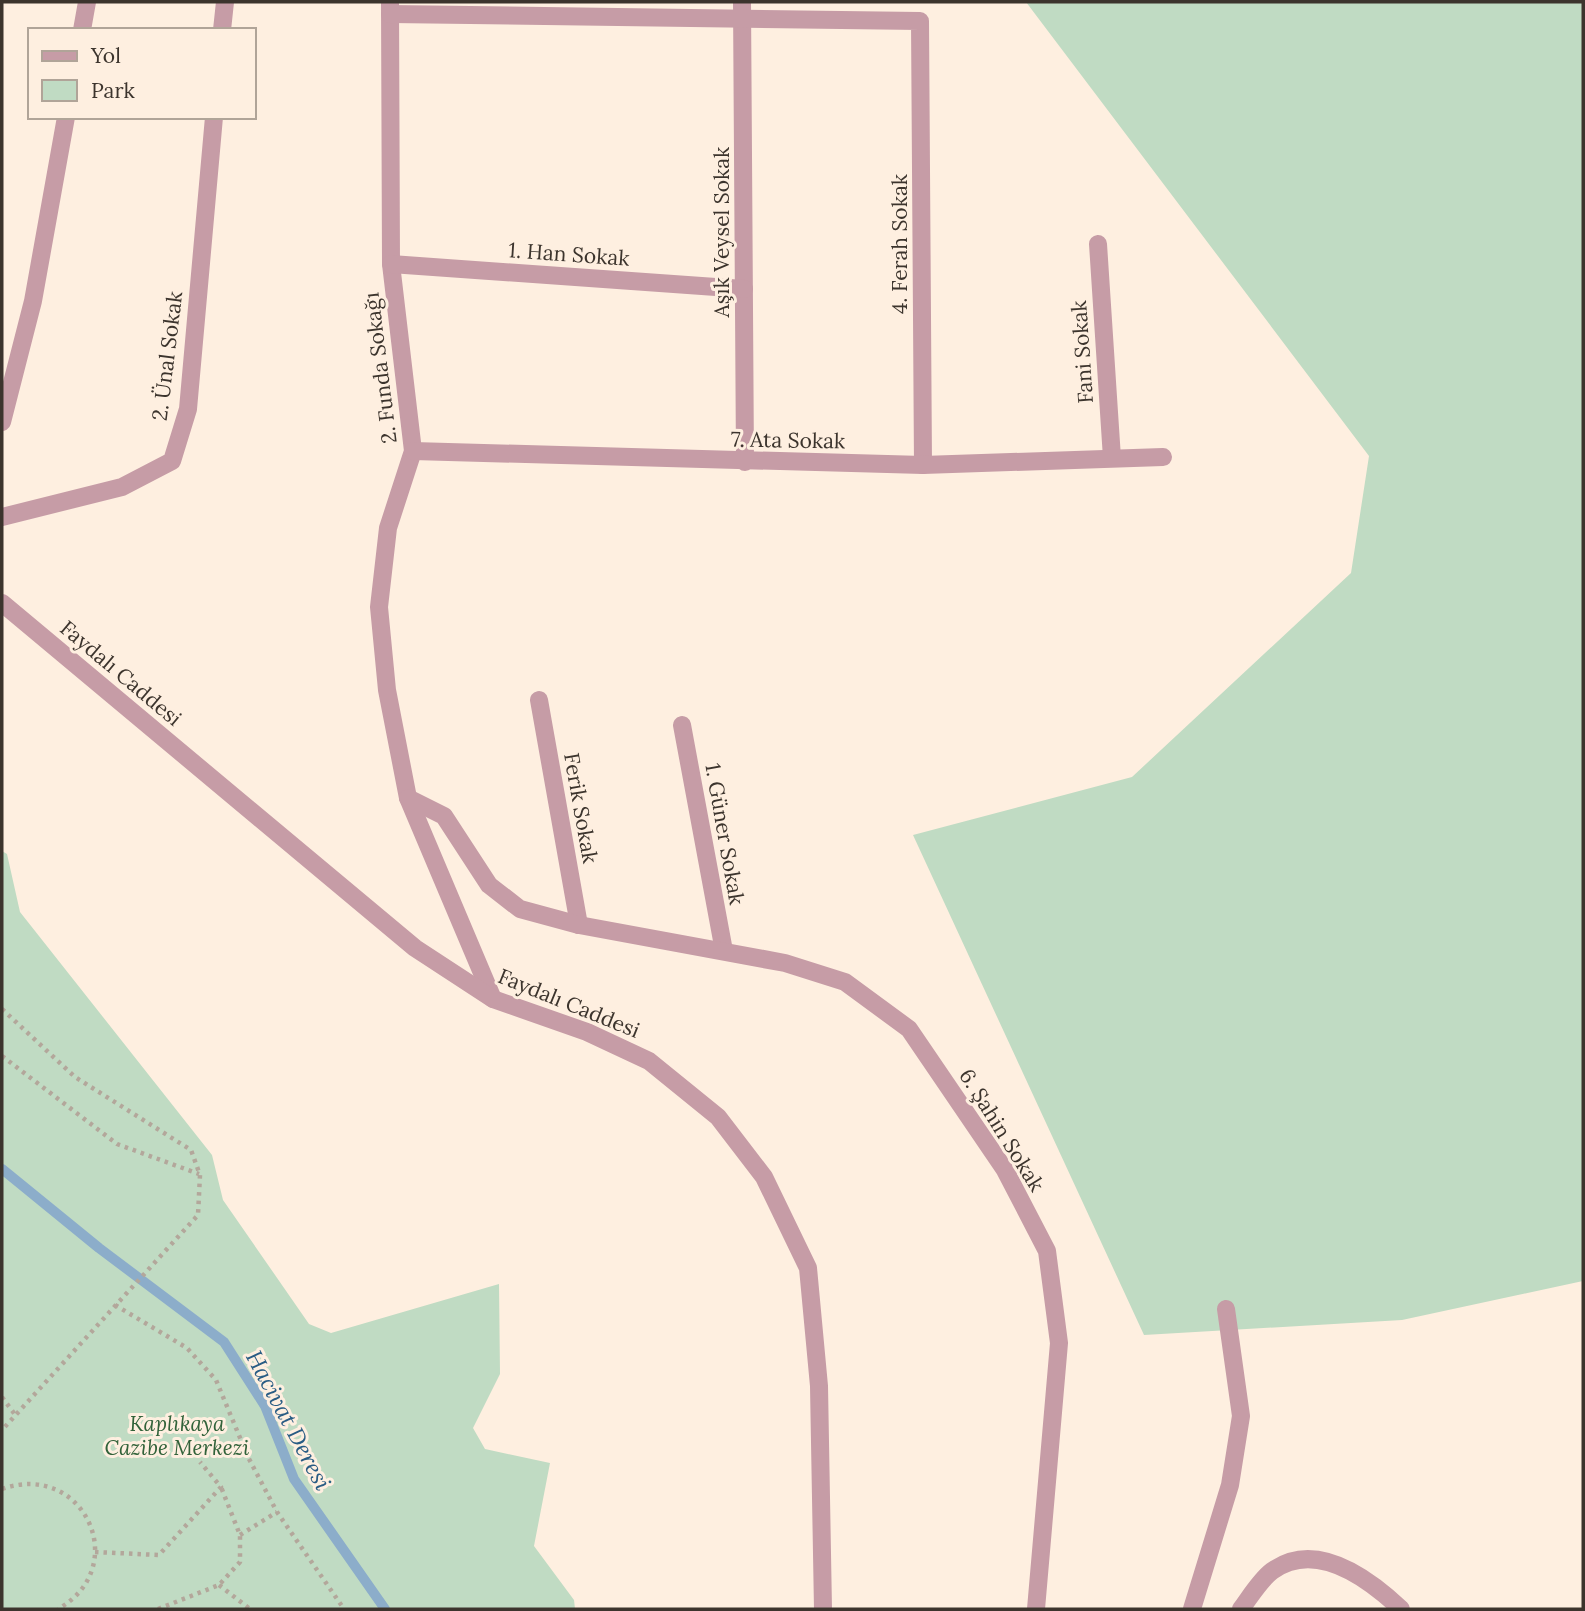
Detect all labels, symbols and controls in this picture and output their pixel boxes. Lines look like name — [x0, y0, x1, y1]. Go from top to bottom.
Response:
legend — [28, 28, 256, 119]
text: Yol — [90, 42, 121, 69]
text: Park — [91, 77, 135, 104]
street label: Aşık Veysel Sokak — [708, 146, 735, 318]
street label: 4. Ferah Sokak — [886, 173, 913, 314]
street label: 1. Han Sokak — [508, 236, 631, 272]
street label: 2. Ünal Sokak — [146, 289, 188, 422]
street label: 2. Funda Sokağı — [357, 291, 403, 445]
street label: Fani Sokak — [1065, 299, 1099, 404]
street label: 7. Ata Sokak — [731, 426, 846, 455]
street label: Faydalı Caddesi — [55, 614, 187, 732]
street label: Ferik Sokak — [558, 751, 604, 866]
street label: 1. Güner Sokak — [699, 761, 751, 908]
street label: Faydalı Caddesi — [494, 962, 644, 1044]
street label: 6. Şahin Sokak — [953, 1064, 1051, 1197]
water label: Hacivat Deresi — [240, 1345, 338, 1495]
park label: Kaplıkaya Cazibe Merkezi — [105, 1410, 250, 1461]

